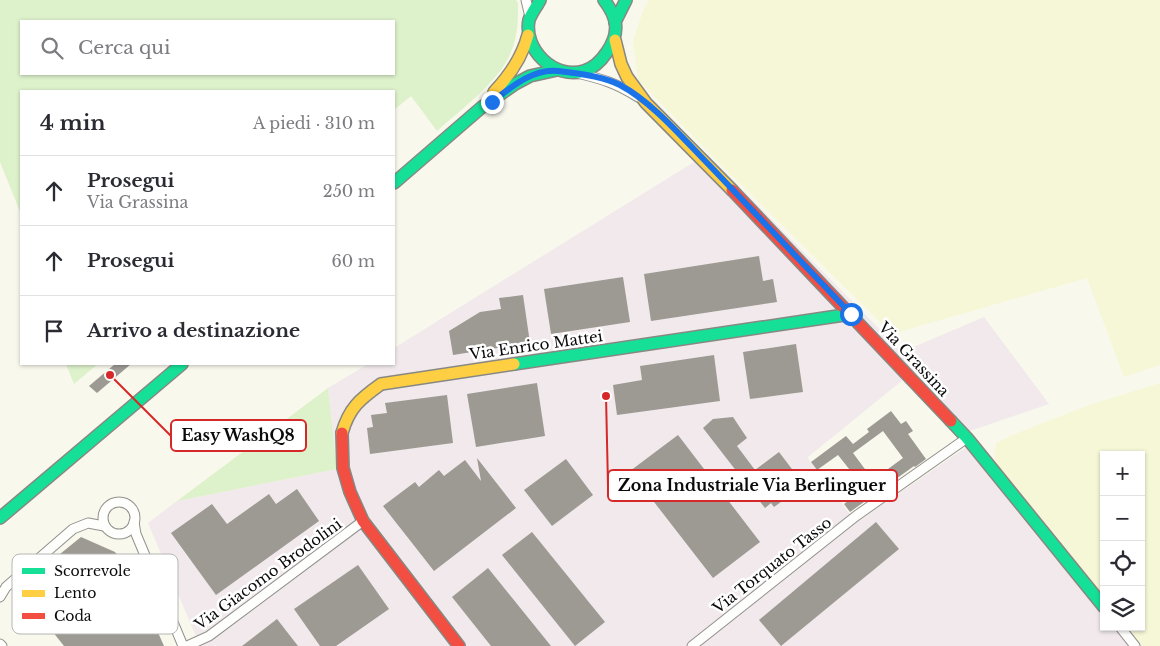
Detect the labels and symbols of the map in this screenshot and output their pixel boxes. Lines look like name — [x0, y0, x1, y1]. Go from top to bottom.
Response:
route end — [481, 91, 504, 114]
route start — [840, 303, 863, 326]
street label: Via Grassina — [874, 317, 954, 401]
street label: Via Enrico Mattei — [467, 326, 604, 364]
callout: Easy WashQ8 — [171, 420, 306, 451]
text: Easy WashQ8 — [181, 425, 295, 445]
callout: Zona Industriale Via Berlinguer — [608, 470, 897, 501]
text: Zona Industriale Via Berlinguer — [618, 475, 886, 495]
street label: Via Torquato Tasso — [708, 513, 835, 618]
street label: Via Giacomo Brodolini — [190, 514, 345, 634]
legend — [12, 554, 178, 634]
text: Scorrevole — [54, 562, 131, 580]
text: Lento — [54, 584, 96, 602]
text: Coda — [54, 607, 92, 625]

